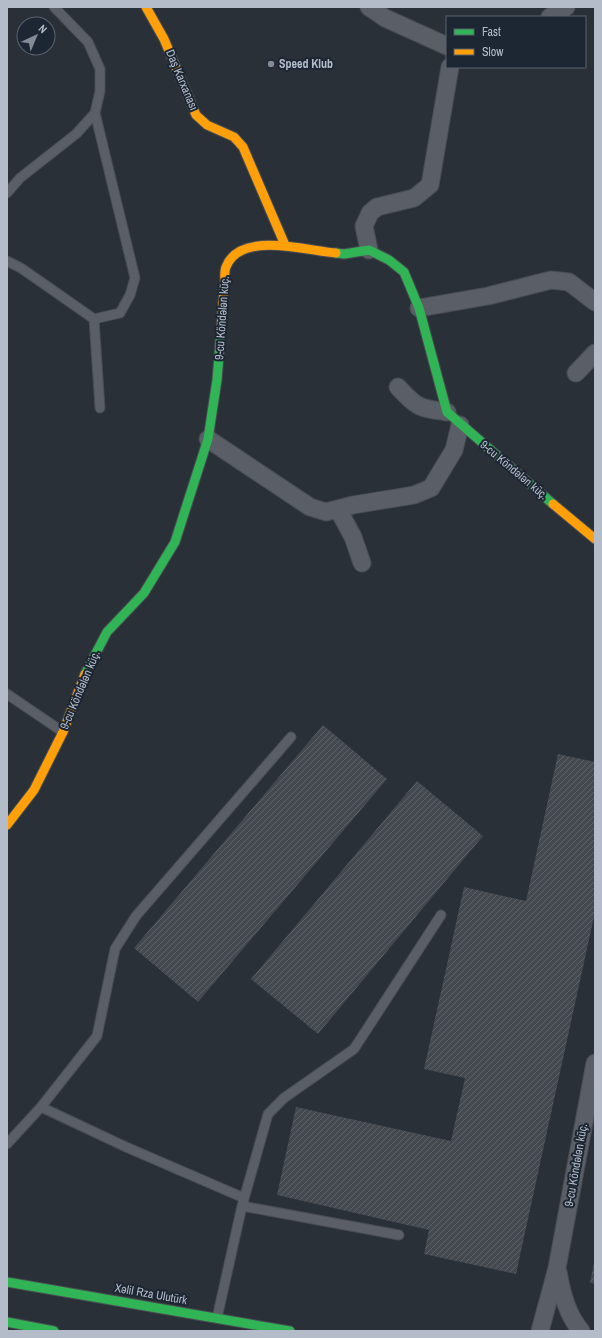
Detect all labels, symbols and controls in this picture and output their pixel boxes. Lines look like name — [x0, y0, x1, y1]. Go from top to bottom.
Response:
north arrow — [16, 16, 56, 56]
legend — [446, 16, 586, 68]
text: N — [36, 22, 50, 36]
text: Fast — [482, 24, 501, 40]
text: Slow — [482, 44, 504, 60]
street label: Daş Karxanası — [162, 47, 202, 113]
place label: Speed Klub — [279, 56, 333, 72]
marker: Speed Klub — [266, 59, 276, 69]
street label: 9-cu Köndələn küç. — [211, 275, 233, 361]
street label: 9-cu Köndələn küç. — [477, 437, 551, 503]
street label: 9-cu Köndələn küç. — [56, 648, 104, 732]
street label: 9-cu Köndələn küç. — [561, 1122, 591, 1208]
street label: Xəlil Rza Ulutürk — [114, 1280, 188, 1308]

